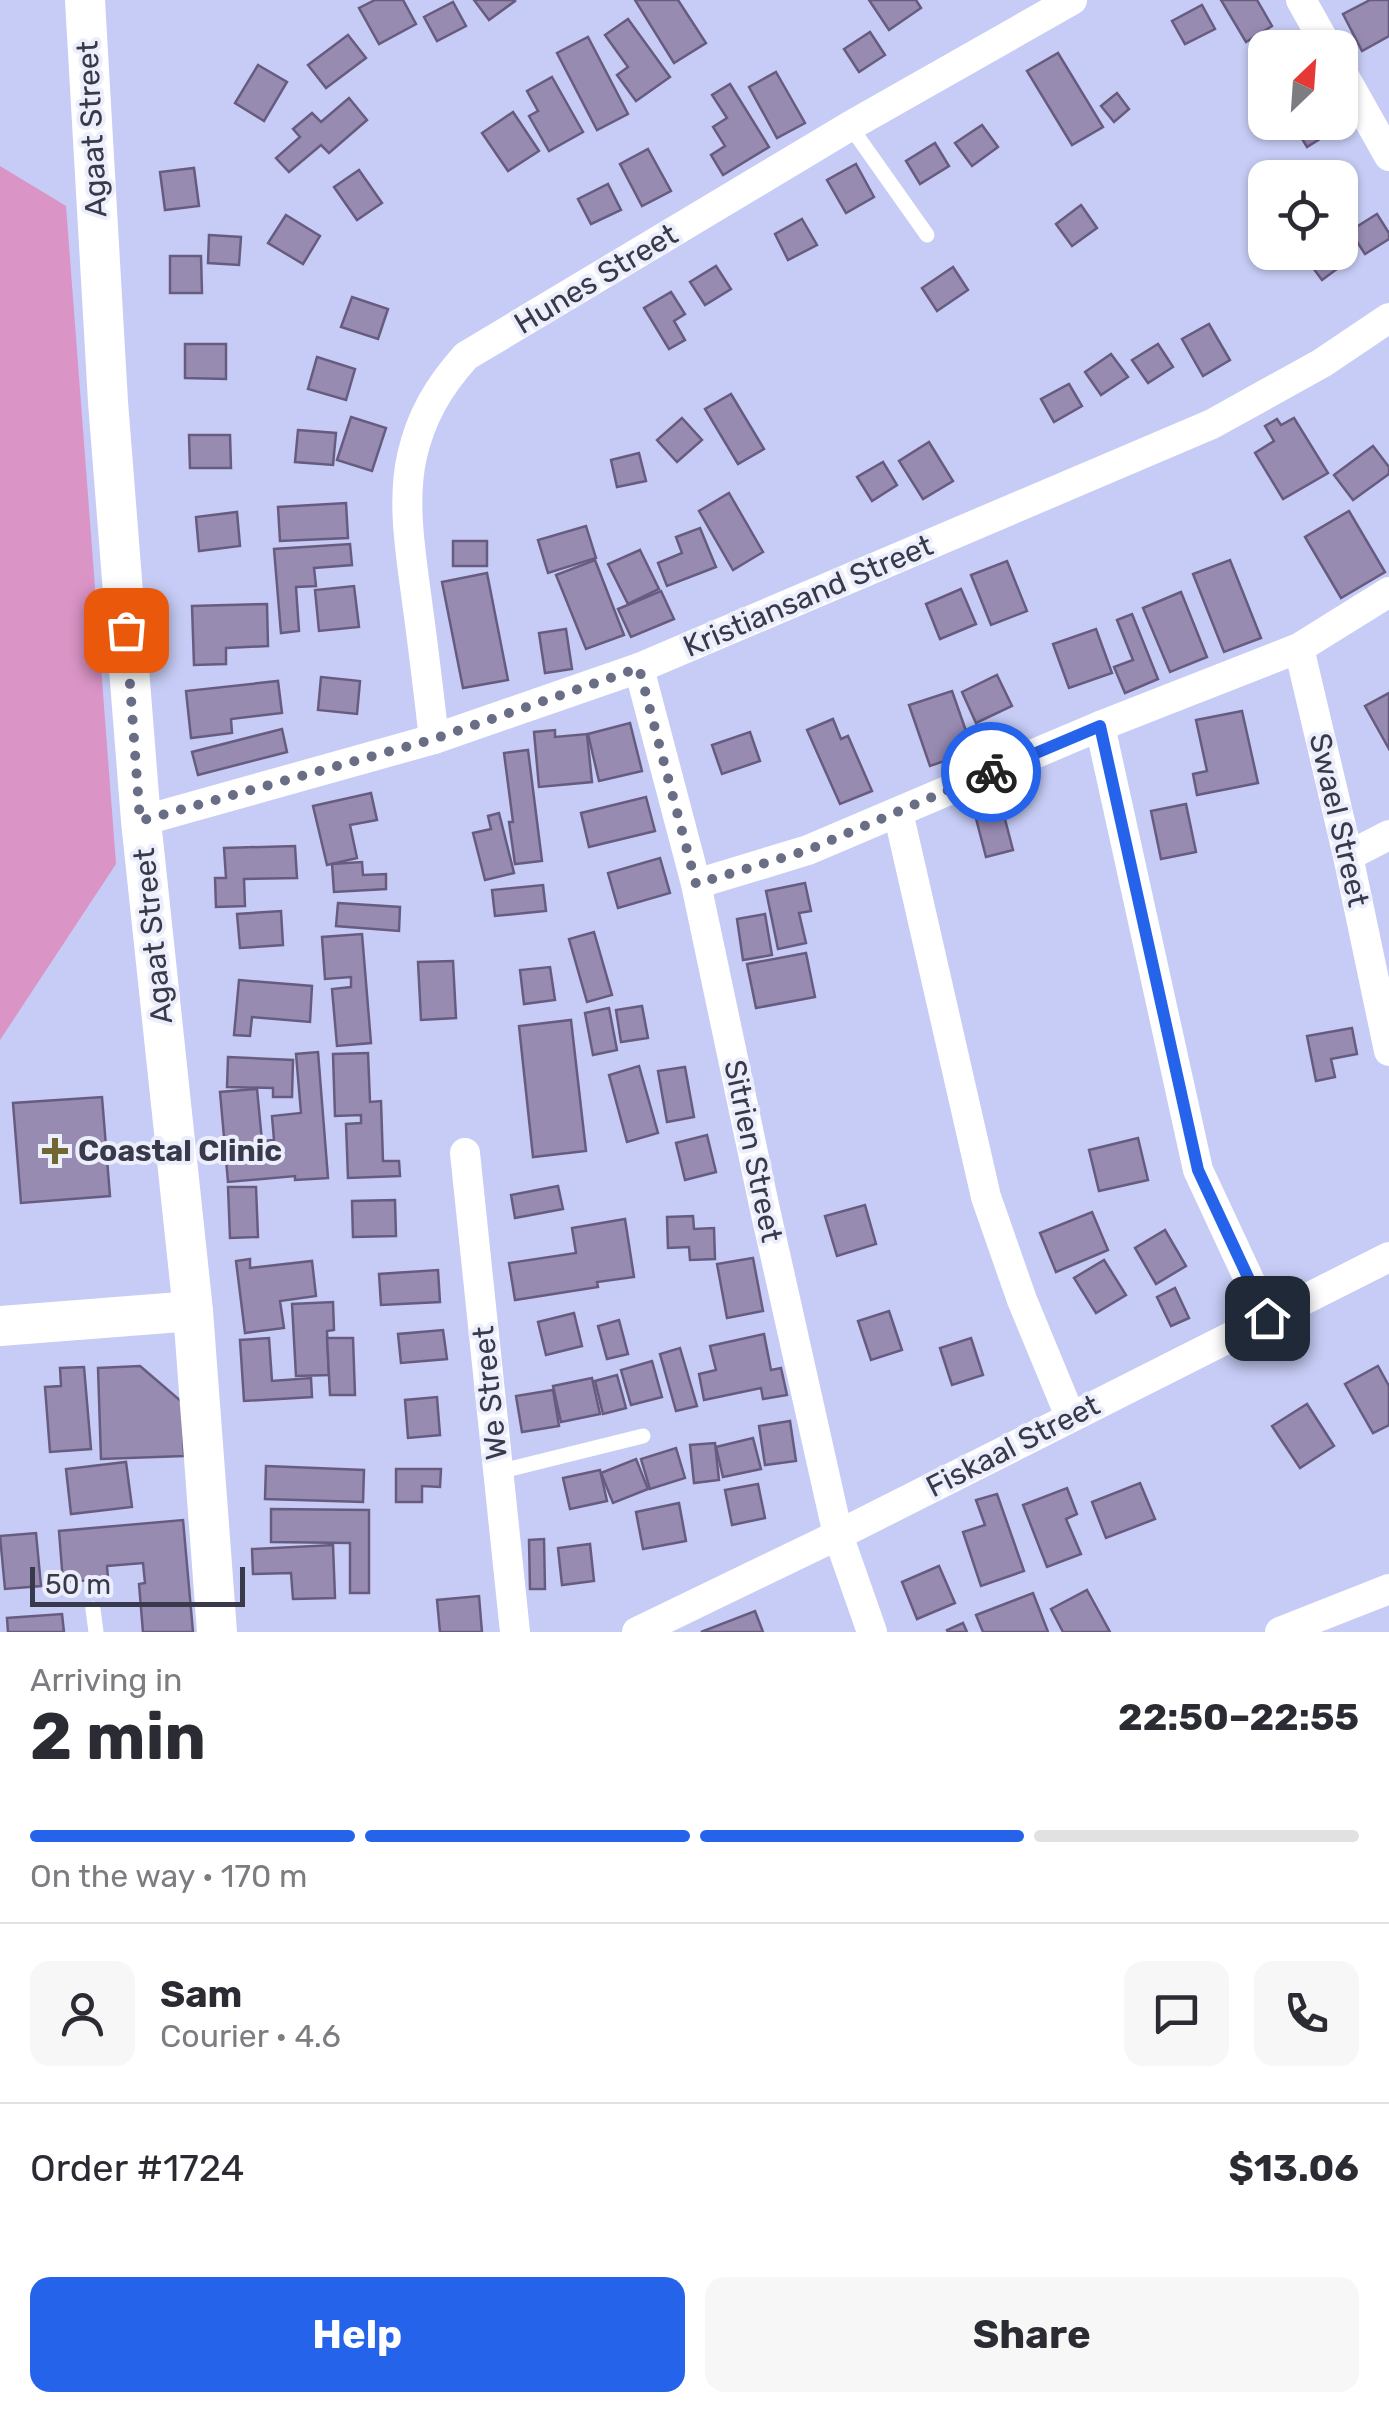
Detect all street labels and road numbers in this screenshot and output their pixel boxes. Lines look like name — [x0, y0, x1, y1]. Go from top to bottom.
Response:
street label: Agaat Street — [69, 40, 115, 218]
street label: Hunes Street — [508, 216, 684, 342]
street label: Kristiansand Street — [678, 527, 938, 665]
street label: Swael Street — [1302, 730, 1377, 911]
street label: Agaat Street — [126, 846, 180, 1026]
street label: Sitrien Street — [716, 1057, 790, 1246]
street label: We Street — [465, 1324, 515, 1462]
street label: Fiskaal Street — [920, 1387, 1106, 1505]

